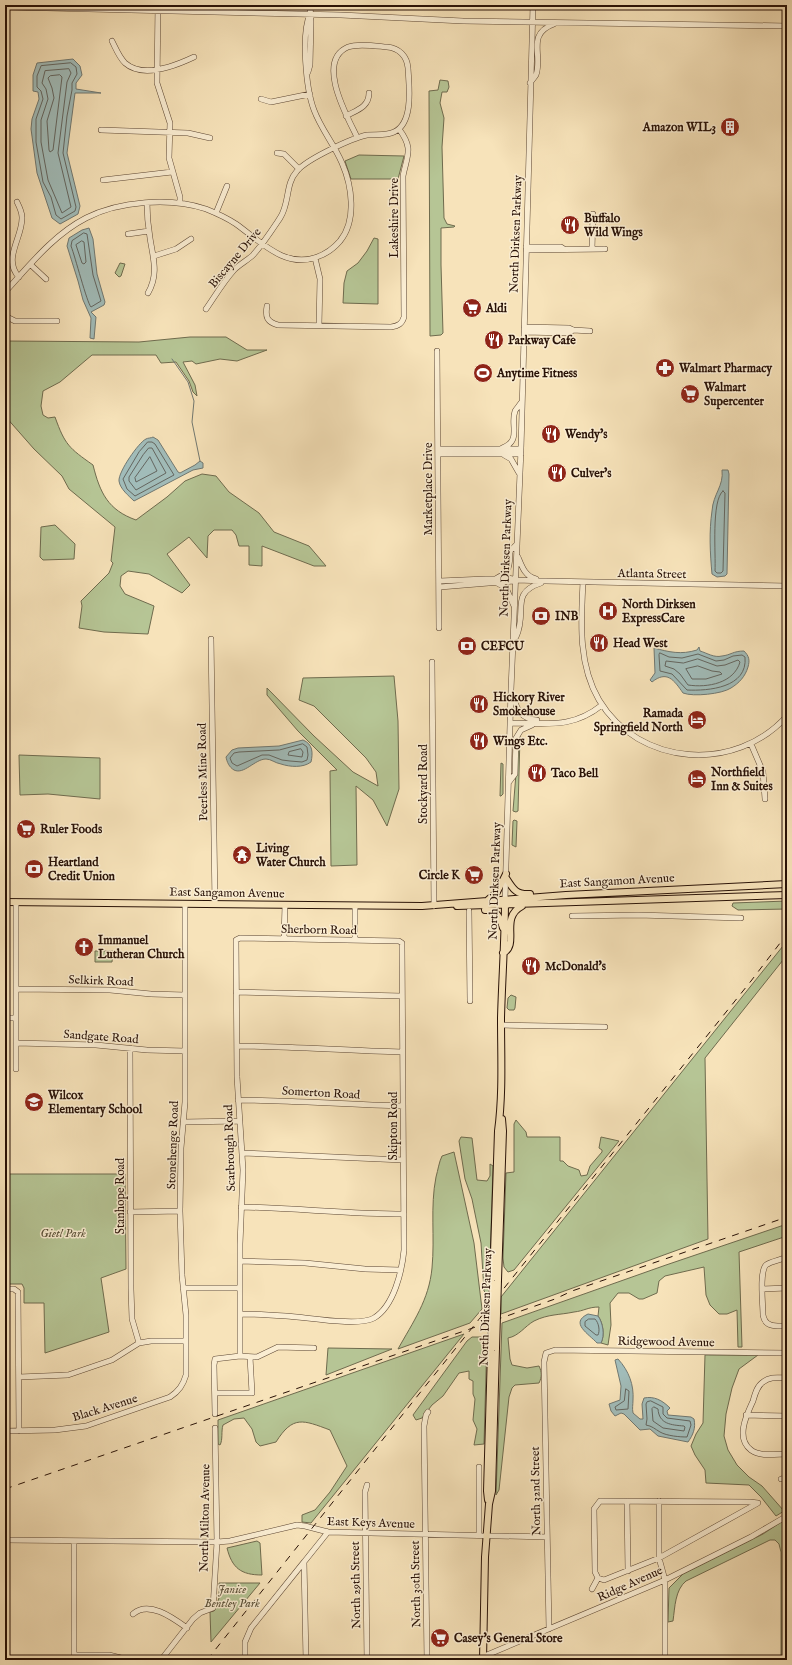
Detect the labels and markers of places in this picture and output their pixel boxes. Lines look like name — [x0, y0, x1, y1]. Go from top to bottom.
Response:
building icon: Amazon WIL3 — [719, 116, 741, 138]
place label: Amazon WIL3 — [642, 120, 716, 135]
place label: Buffalo Wild Wings — [583, 211, 643, 241]
restaurant icon: Buffalo Wild Wings — [559, 214, 581, 236]
supermarket icon: Aldi — [461, 297, 483, 319]
place label: Aldi — [485, 301, 508, 316]
restaurant icon: Parkway Cafe — [483, 329, 505, 351]
place label: Parkway Cafe — [508, 333, 576, 349]
pharmacy icon: Walmart Pharmacy — [654, 357, 676, 379]
place label: Walmart Pharmacy — [678, 361, 773, 377]
sports icon: Anytime Fitness — [472, 362, 494, 384]
place label: Anytime Fitness — [496, 366, 578, 382]
place label: Walmart Supercenter — [703, 380, 764, 410]
supermarket icon: Walmart Supercenter — [679, 383, 701, 405]
restaurant icon: Wendy's — [540, 423, 562, 445]
place label: Wendy's — [564, 427, 608, 443]
restaurant icon: Culver's — [546, 462, 568, 484]
place label: Culver's — [571, 466, 612, 481]
place label: North Dirksen ExpressCare — [621, 597, 696, 627]
hospital icon: North Dirksen ExpressCare — [597, 600, 619, 622]
bank icon: INB — [530, 605, 552, 627]
place label: INB — [555, 609, 579, 624]
restaurant icon: Head West — [588, 632, 610, 654]
bank icon: CEFCU — [456, 635, 478, 657]
place label: Head West — [613, 636, 668, 651]
place label: CEFCU — [481, 639, 525, 654]
place label: Hickory River Smokehouse — [493, 690, 565, 719]
restaurant icon: Hickory River Smokehouse — [468, 693, 490, 715]
place label: Ramada Springfield North — [594, 706, 684, 736]
hotel icon: Ramada Springfield North — [686, 709, 708, 731]
restaurant icon: Wings Etc. — [468, 730, 490, 752]
place label: Wings Etc. — [492, 734, 548, 750]
restaurant icon: Taco Bell — [526, 762, 548, 784]
place label: Northfield Inn & Suites — [710, 765, 773, 794]
place label: Taco Bell — [550, 766, 599, 781]
hotel icon: Northfield Inn & Suites — [686, 768, 708, 790]
supermarket icon: Ruler Foods — [15, 818, 37, 840]
place label: Ruler Foods — [40, 822, 103, 837]
place label: Living Water Church — [255, 841, 326, 870]
temple icon: Living Water Church — [231, 844, 253, 866]
place label: Heartland Credit Union — [48, 855, 116, 884]
bank icon: Heartland Credit Union — [23, 858, 45, 880]
supermarket icon: Circle K — [463, 864, 485, 886]
place label: Circle K — [419, 868, 461, 883]
place label: Immanuel Lutheran Church — [97, 933, 185, 962]
church icon: Immanuel Lutheran Church — [73, 936, 95, 958]
restaurant icon: McDonald's — [520, 955, 542, 977]
place label: McDonald's — [545, 959, 607, 974]
place label: Wilcox Elementary School — [47, 1088, 143, 1118]
school or university icon: Wilcox Elementary School — [23, 1091, 45, 1113]
supermarket icon: Casey's General Store — [429, 1627, 451, 1649]
place label: Casey's General Store — [454, 1631, 563, 1647]

